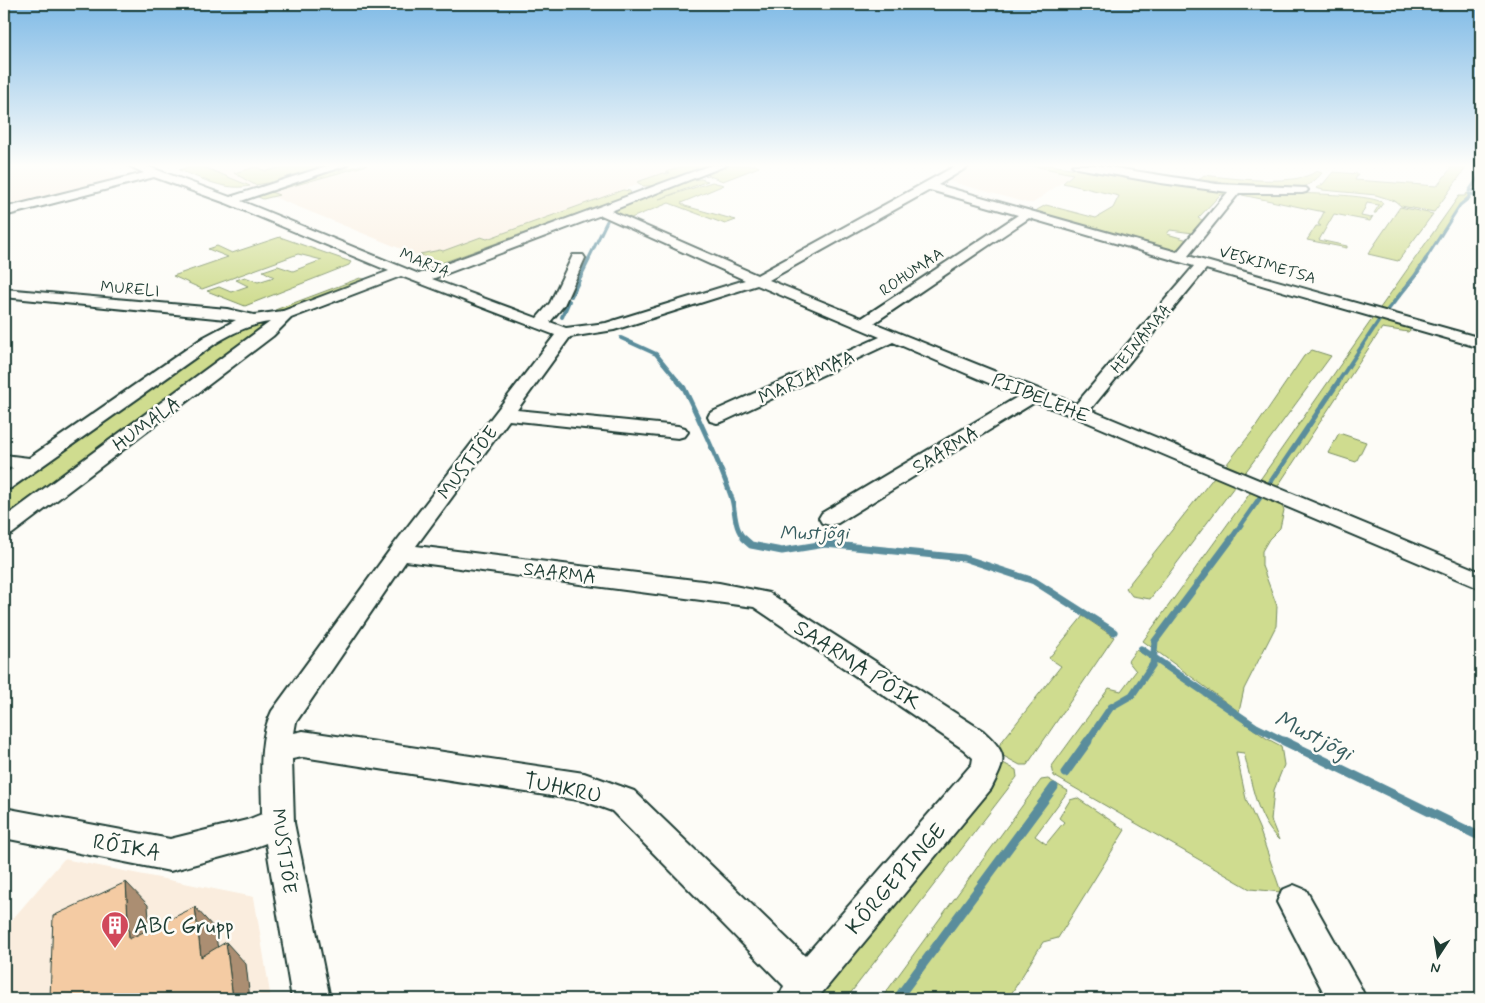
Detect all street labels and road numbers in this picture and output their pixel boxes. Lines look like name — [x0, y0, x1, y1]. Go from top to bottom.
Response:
street label: VESKIMETSA — [1217, 242, 1319, 289]
street label: MARJA — [396, 243, 453, 283]
street label: ROHUMAA — [876, 243, 948, 301]
street label: MURELI — [99, 276, 160, 303]
street label: HEINAMAA — [1106, 300, 1176, 378]
street label: MARJAMAA — [754, 344, 859, 411]
street label: PIIBELEHE — [988, 367, 1093, 429]
street label: HUMALA — [108, 391, 186, 457]
street label: MUSTJÕE — [432, 421, 504, 505]
street label: SAARMA — [908, 421, 984, 480]
street label: SAARMA — [522, 557, 598, 590]
street label: SAARMA PÕIK — [788, 614, 926, 717]
street label: TUHKRU — [521, 767, 604, 811]
street label: MUSTJÕE — [265, 807, 302, 896]
street label: KÕRGEPINGE — [840, 817, 953, 941]
street label: RÕIKA — [91, 828, 163, 868]

